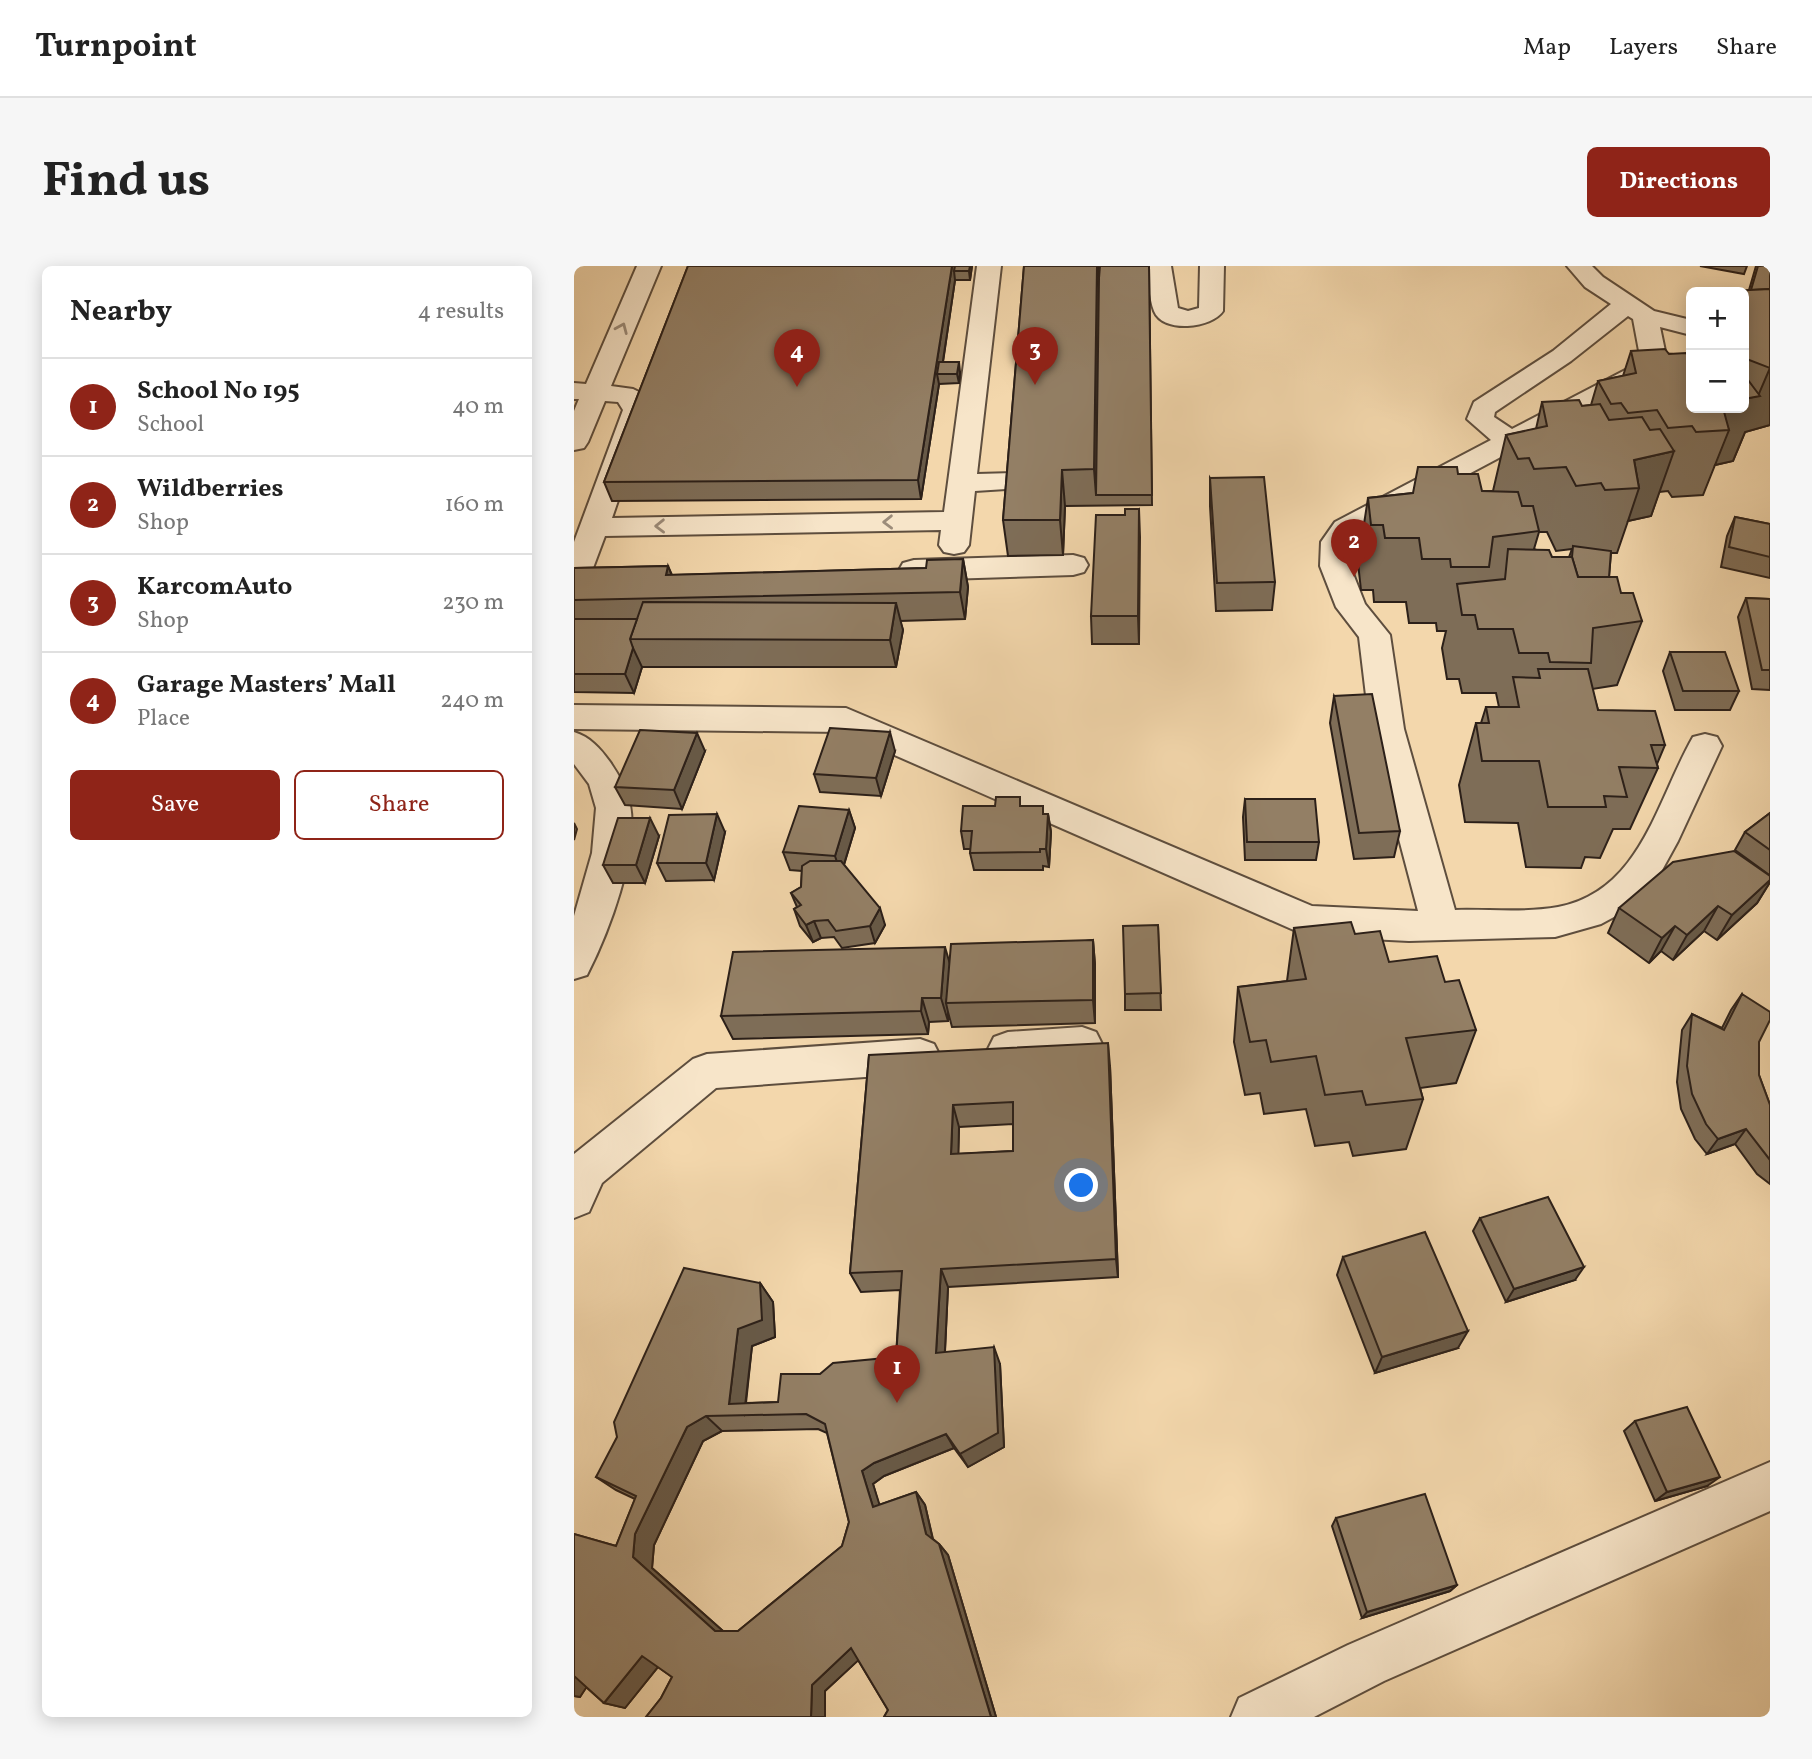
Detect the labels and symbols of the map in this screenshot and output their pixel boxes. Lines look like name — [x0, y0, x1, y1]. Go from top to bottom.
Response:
one-way arrow — [614, 323, 628, 336]
pin: 3 — [1012, 327, 1058, 385]
pin: 4 — [774, 329, 820, 387]
one-way arrow — [882, 515, 893, 530]
one-way arrow — [655, 518, 665, 534]
pin: 2 — [1331, 519, 1377, 577]
your location — [1064, 1168, 1098, 1202]
pin: 1 — [874, 1345, 920, 1403]

